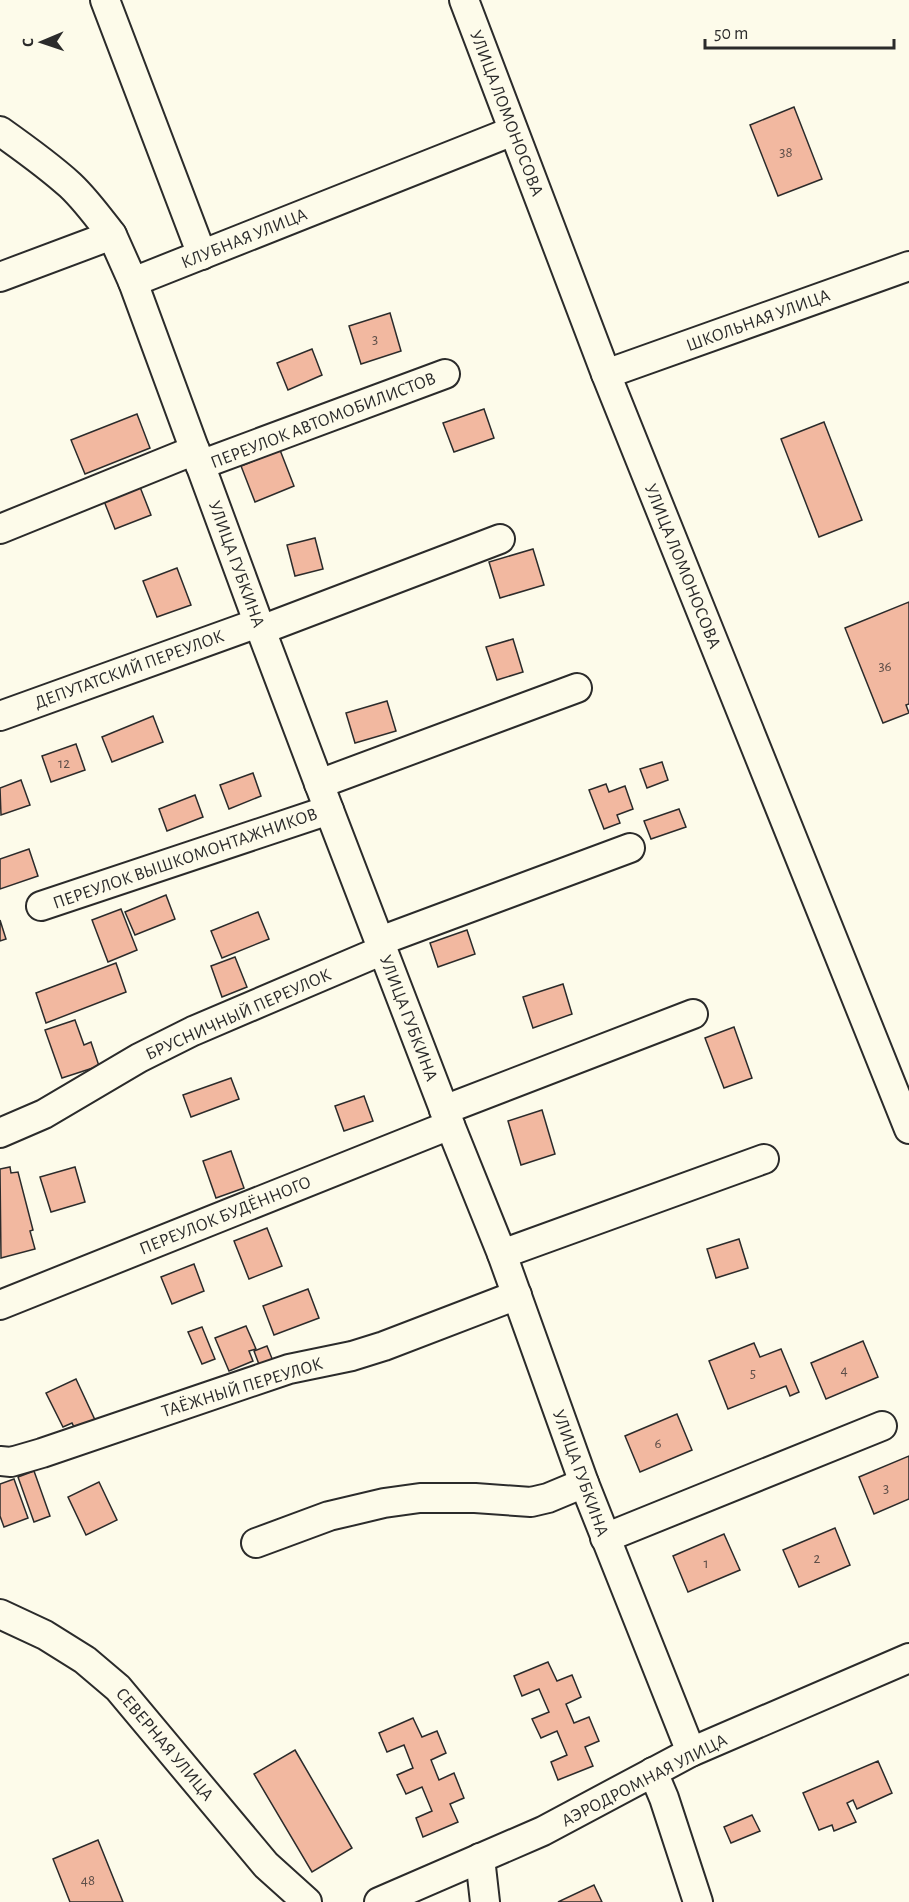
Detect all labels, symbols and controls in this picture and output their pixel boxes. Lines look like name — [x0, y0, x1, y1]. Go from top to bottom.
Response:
north arrow — [12, 12, 72, 72]
scale bar — [705, 12, 894, 50]
text: 50 m — [714, 25, 748, 43]
street label: УЛИЦА ЛОМОНОСОВА — [466, 28, 546, 199]
text: С — [20, 38, 36, 47]
house number: 38 — [779, 145, 793, 160]
street label: КЛУБНАЯ УЛИЦА — [179, 205, 310, 272]
street label: ШКОЛЬНАЯ УЛИЦА — [684, 286, 833, 355]
house number: 3 — [372, 332, 378, 347]
street label: ПЕРЕУЛОК АВТОМОБИЛИСТОВ — [208, 370, 439, 472]
street label: УЛИЦА ЛОМОНОСОВА — [641, 481, 724, 652]
street label: УЛИЦА ГУБКИНА — [205, 499, 267, 631]
street label: ДЕПУТАТСКИЙ ПЕРЕУЛОК — [32, 625, 227, 713]
house number: 36 — [878, 659, 892, 674]
house number: 12 — [58, 756, 70, 771]
street label: ПЕРЕУЛОК ВЫШКОМОНТАЖНИКОВ — [51, 805, 320, 913]
street label: УЛИЦА ГУБКИНА — [376, 953, 441, 1084]
street label: БРУСНИЧНЫЙ ПЕРЕУЛОК — [142, 964, 334, 1064]
street label: ПЕРЕУЛОК БУДЁННОГО — [136, 1171, 314, 1259]
street label: ТАЁЖНЫЙ ПЕРЕУЛОК — [159, 1353, 325, 1421]
house number: 4 — [840, 1363, 848, 1378]
house number: 5 — [750, 1366, 756, 1381]
street label: УЛИЦА ГУБКИНА — [549, 1408, 611, 1540]
house number: 6 — [654, 1436, 662, 1451]
house number: 3 — [883, 1481, 889, 1496]
house number: 2 — [814, 1551, 821, 1566]
house number: 1 — [703, 1556, 709, 1571]
street label: СЕВЕРНАЯ УЛИЦА — [112, 1685, 217, 1805]
street label: АЭРОДРОМНАЯ УЛИЦА — [559, 1731, 731, 1830]
house number: 48 — [81, 1873, 95, 1888]

